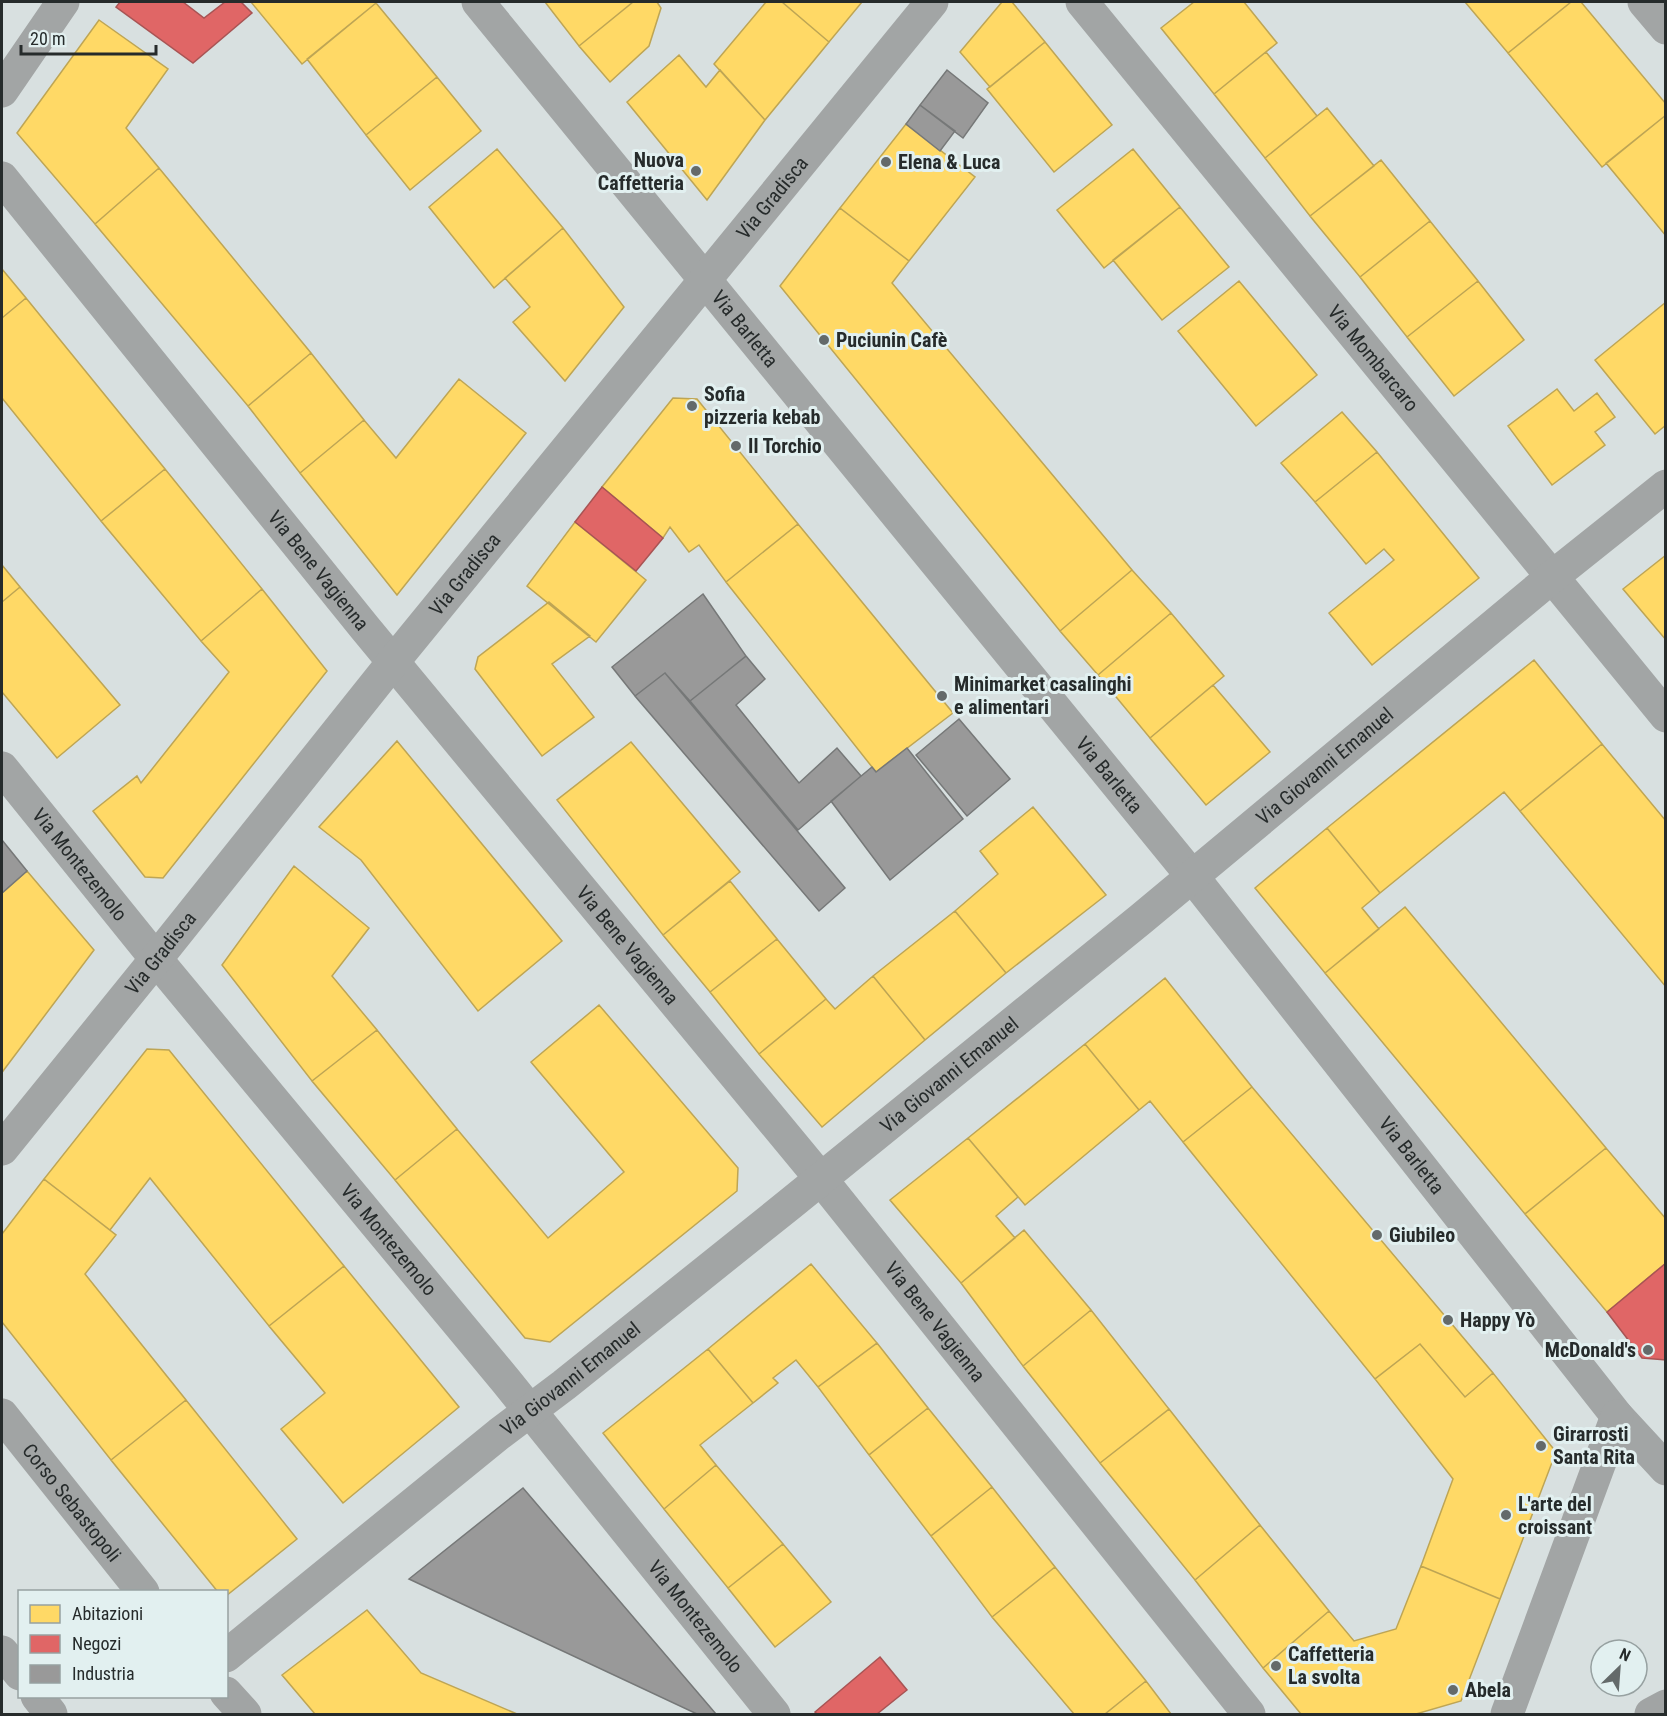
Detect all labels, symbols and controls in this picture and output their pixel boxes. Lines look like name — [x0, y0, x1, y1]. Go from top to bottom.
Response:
scale bar — [21, 18, 156, 56]
text: 20 m — [30, 28, 65, 49]
place label: Nuova Caffetteria — [598, 148, 684, 195]
place label: Elena & Luca — [898, 150, 1000, 174]
street label: Via Gradisca — [731, 152, 813, 244]
marker: Elena & Luca — [879, 155, 893, 169]
marker: Nuova Caffetteria — [689, 164, 703, 178]
street label: Via Barletta — [707, 286, 783, 372]
street label: Via Mombarcaro — [1323, 300, 1424, 416]
place label: Puciunin Cafè — [836, 328, 947, 352]
marker: Puciunin Cafè — [817, 333, 831, 347]
place label: Sofia pizzeria kebab — [704, 382, 820, 429]
marker: Sofia pizzeria kebab — [685, 399, 699, 413]
place label: Il Torchio — [748, 434, 822, 458]
marker: Il Torchio — [729, 439, 743, 453]
street label: Via Bene Vagienna — [263, 505, 374, 635]
street label: Via Gradisca — [424, 528, 506, 620]
place label: Minimarket casalinghi e alimentari — [954, 672, 1132, 719]
marker: Minimarket casalinghi e alimentari — [935, 689, 949, 703]
street label: Via Giovanni Emanuel — [1251, 702, 1398, 830]
street label: Via Barletta — [1071, 732, 1148, 818]
street label: Via Montezemolo — [27, 803, 132, 926]
street label: Via Bene Vagienna — [571, 881, 684, 1010]
street label: Via Gradisca — [120, 907, 201, 999]
street label: Via Giovanni Emanuel — [875, 1012, 1023, 1138]
street label: Via Barletta — [1374, 1112, 1450, 1199]
street label: Via Montezemolo — [336, 1179, 442, 1300]
place label: Giubileo — [1389, 1223, 1455, 1247]
marker: Giubileo — [1370, 1228, 1384, 1242]
street label: Via Bene Vagienna — [880, 1257, 990, 1387]
place label: Happy Yò — [1460, 1308, 1535, 1332]
marker: Happy Yò — [1441, 1313, 1455, 1327]
street label: Via Giovanni Emanuel — [496, 1317, 645, 1441]
place label: McDonald's — [1545, 1338, 1636, 1362]
marker: McDonald's — [1641, 1343, 1655, 1357]
place label: Girarrosti Santa Rita — [1553, 1422, 1635, 1469]
street label: Corso Sebastopoli — [17, 1439, 126, 1567]
marker: Girarrosti Santa Rita — [1534, 1439, 1548, 1453]
place label: L'arte del croissant — [1518, 1492, 1592, 1539]
marker: L'arte del croissant — [1499, 1508, 1513, 1522]
street label: Via Montezemolo — [643, 1555, 748, 1678]
legend — [18, 1590, 228, 1698]
text: Abitazioni — [72, 1603, 143, 1624]
text: Negozi — [72, 1633, 121, 1654]
north arrow — [1589, 1638, 1649, 1698]
place label: Caffetteria La svolta — [1288, 1642, 1374, 1689]
text: N — [1617, 1644, 1634, 1666]
marker: Caffetteria La svolta — [1269, 1659, 1283, 1673]
text: Industria — [72, 1663, 135, 1684]
place label: Abela — [1465, 1678, 1511, 1702]
marker: Abela — [1446, 1683, 1460, 1697]

